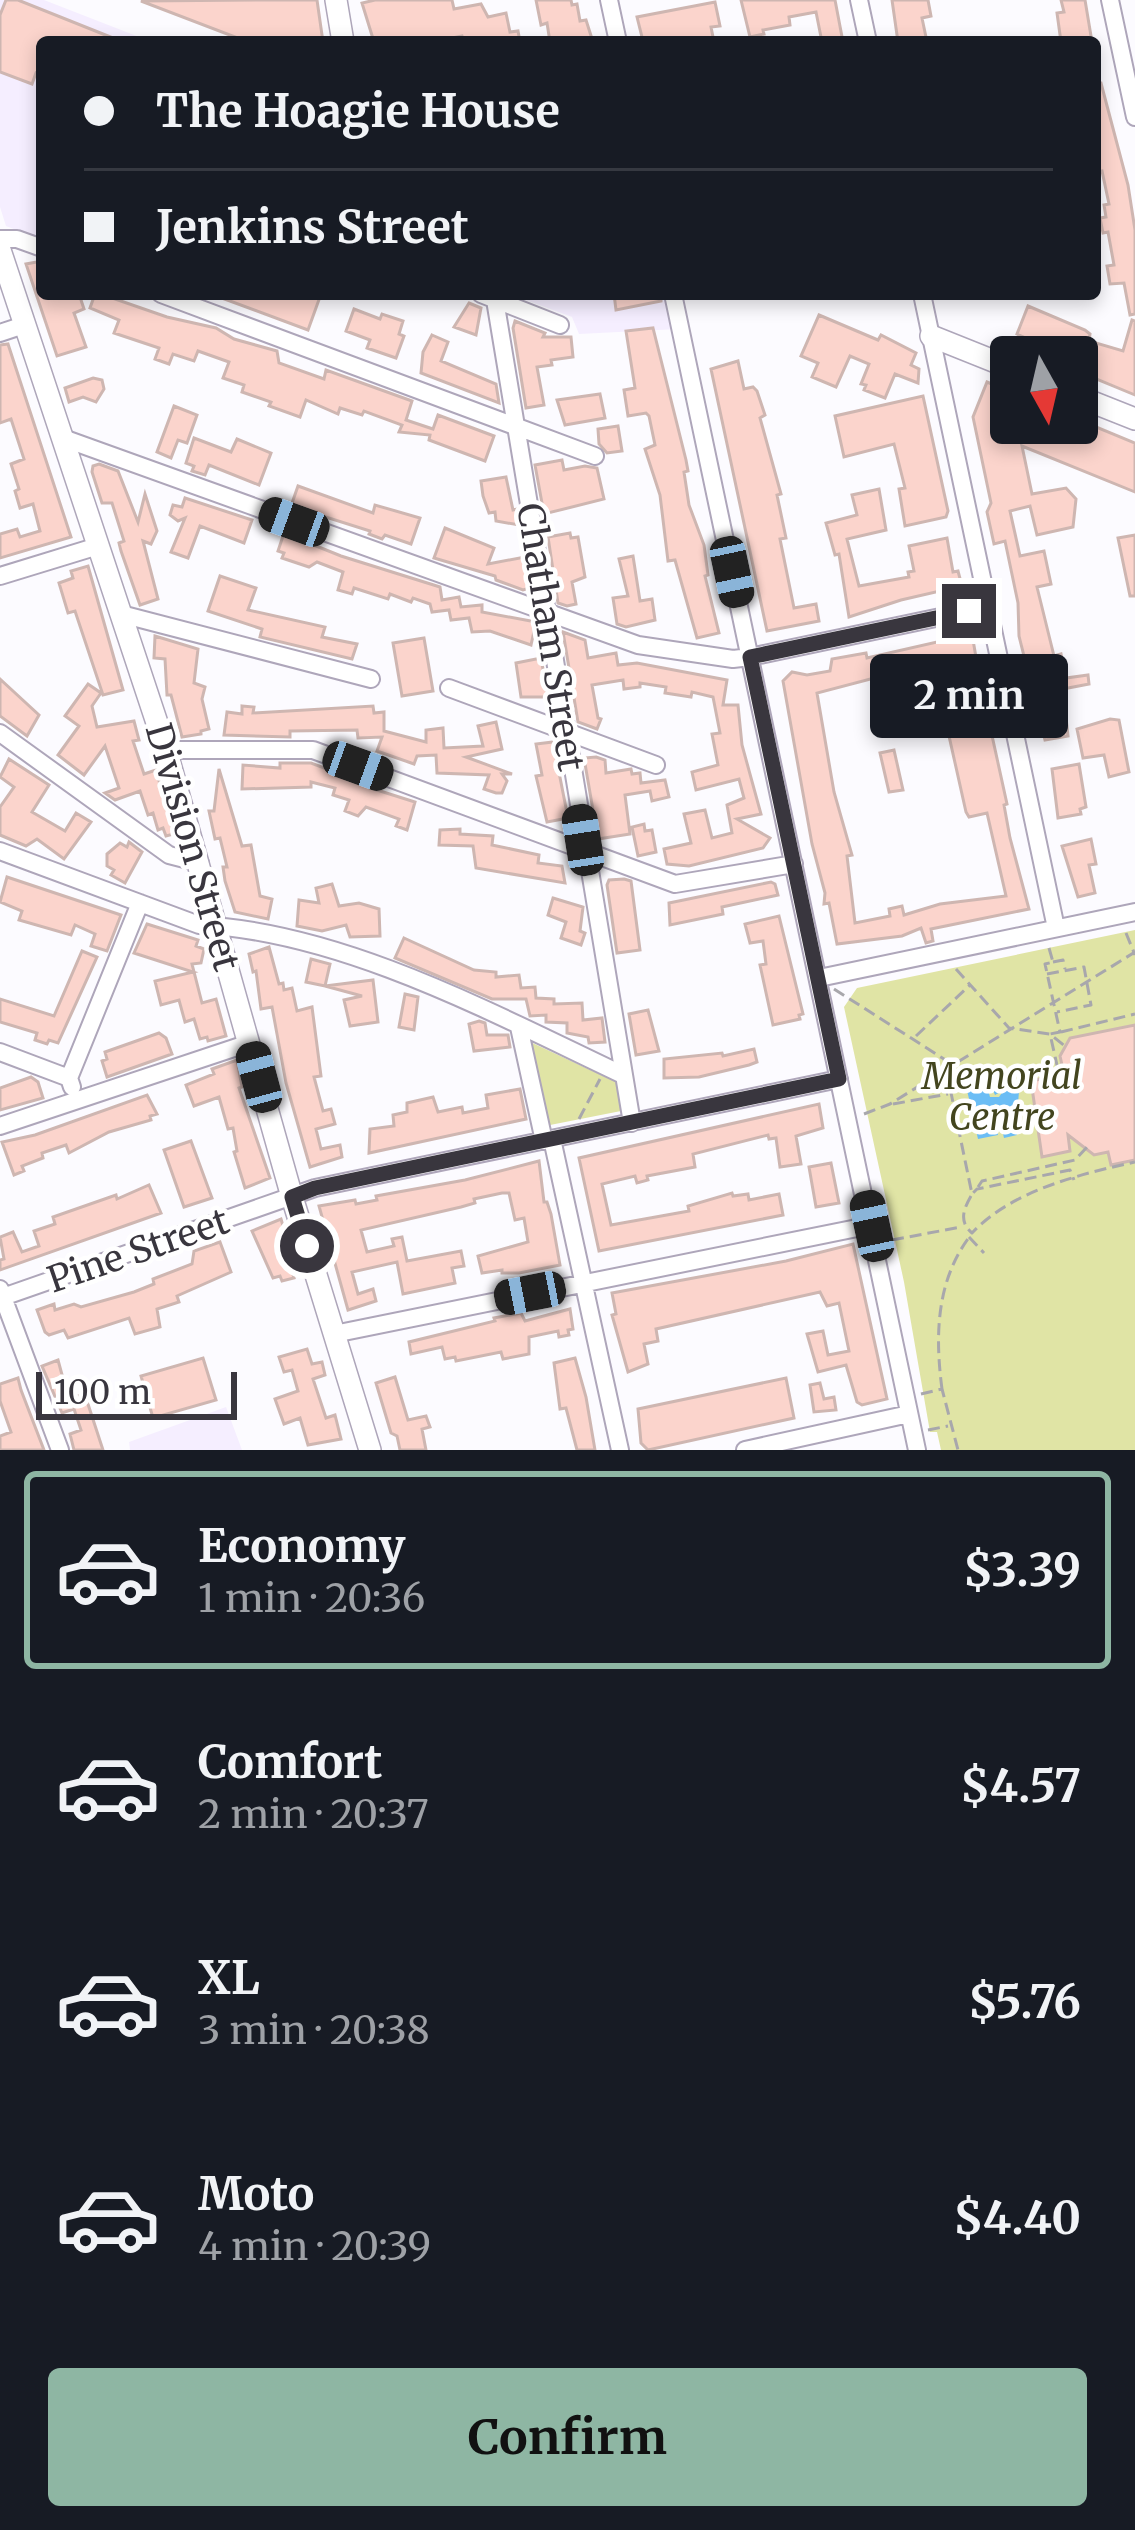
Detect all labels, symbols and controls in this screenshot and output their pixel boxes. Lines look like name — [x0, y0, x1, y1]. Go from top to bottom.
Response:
text: The Hoagie House — [156, 83, 560, 139]
text: Jenkins Street — [156, 199, 469, 255]
north arrow — [990, 336, 1098, 444]
map controls — [990, 336, 1098, 444]
car — [254, 493, 334, 551]
street label: Chatham Street — [507, 500, 594, 774]
car — [707, 533, 757, 611]
route end — [942, 584, 996, 638]
callout: 2 min — [870, 653, 1068, 737]
text: 2 min — [913, 671, 1025, 720]
street label: Division Street — [136, 718, 249, 976]
car — [318, 737, 398, 795]
car — [560, 802, 606, 878]
car — [232, 1038, 286, 1116]
park label: Memorial Centre — [920, 1054, 1082, 1140]
car — [847, 1187, 897, 1265]
street label: Pine Street — [42, 1198, 235, 1302]
route start — [280, 1219, 334, 1273]
car — [491, 1268, 569, 1318]
scale bar — [36, 1366, 237, 1419]
text: 100 m — [54, 1372, 151, 1413]
icon: car — [54, 1516, 162, 1624]
text: Economy — [198, 1518, 406, 1574]
text: $3.39 — [963, 1542, 1081, 1598]
text: 1 min · 20:36 — [198, 1574, 425, 1623]
icon: car — [54, 1732, 162, 1840]
text: Comfort — [198, 1734, 382, 1790]
text: $4.57 — [960, 1758, 1081, 1814]
text: 2 min · 20:37 — [198, 1790, 429, 1839]
icon: car — [54, 1948, 162, 2056]
text: XL — [198, 1950, 260, 2006]
text: $5.76 — [968, 1974, 1081, 2030]
text: 3 min · 20:38 — [198, 2006, 430, 2055]
icon: car — [54, 2164, 162, 2272]
text: Moto — [198, 2166, 314, 2222]
text: $4.40 — [953, 2190, 1081, 2246]
text: 4 min · 20:39 — [198, 2222, 431, 2271]
button: Confirm — [48, 2368, 1087, 2506]

